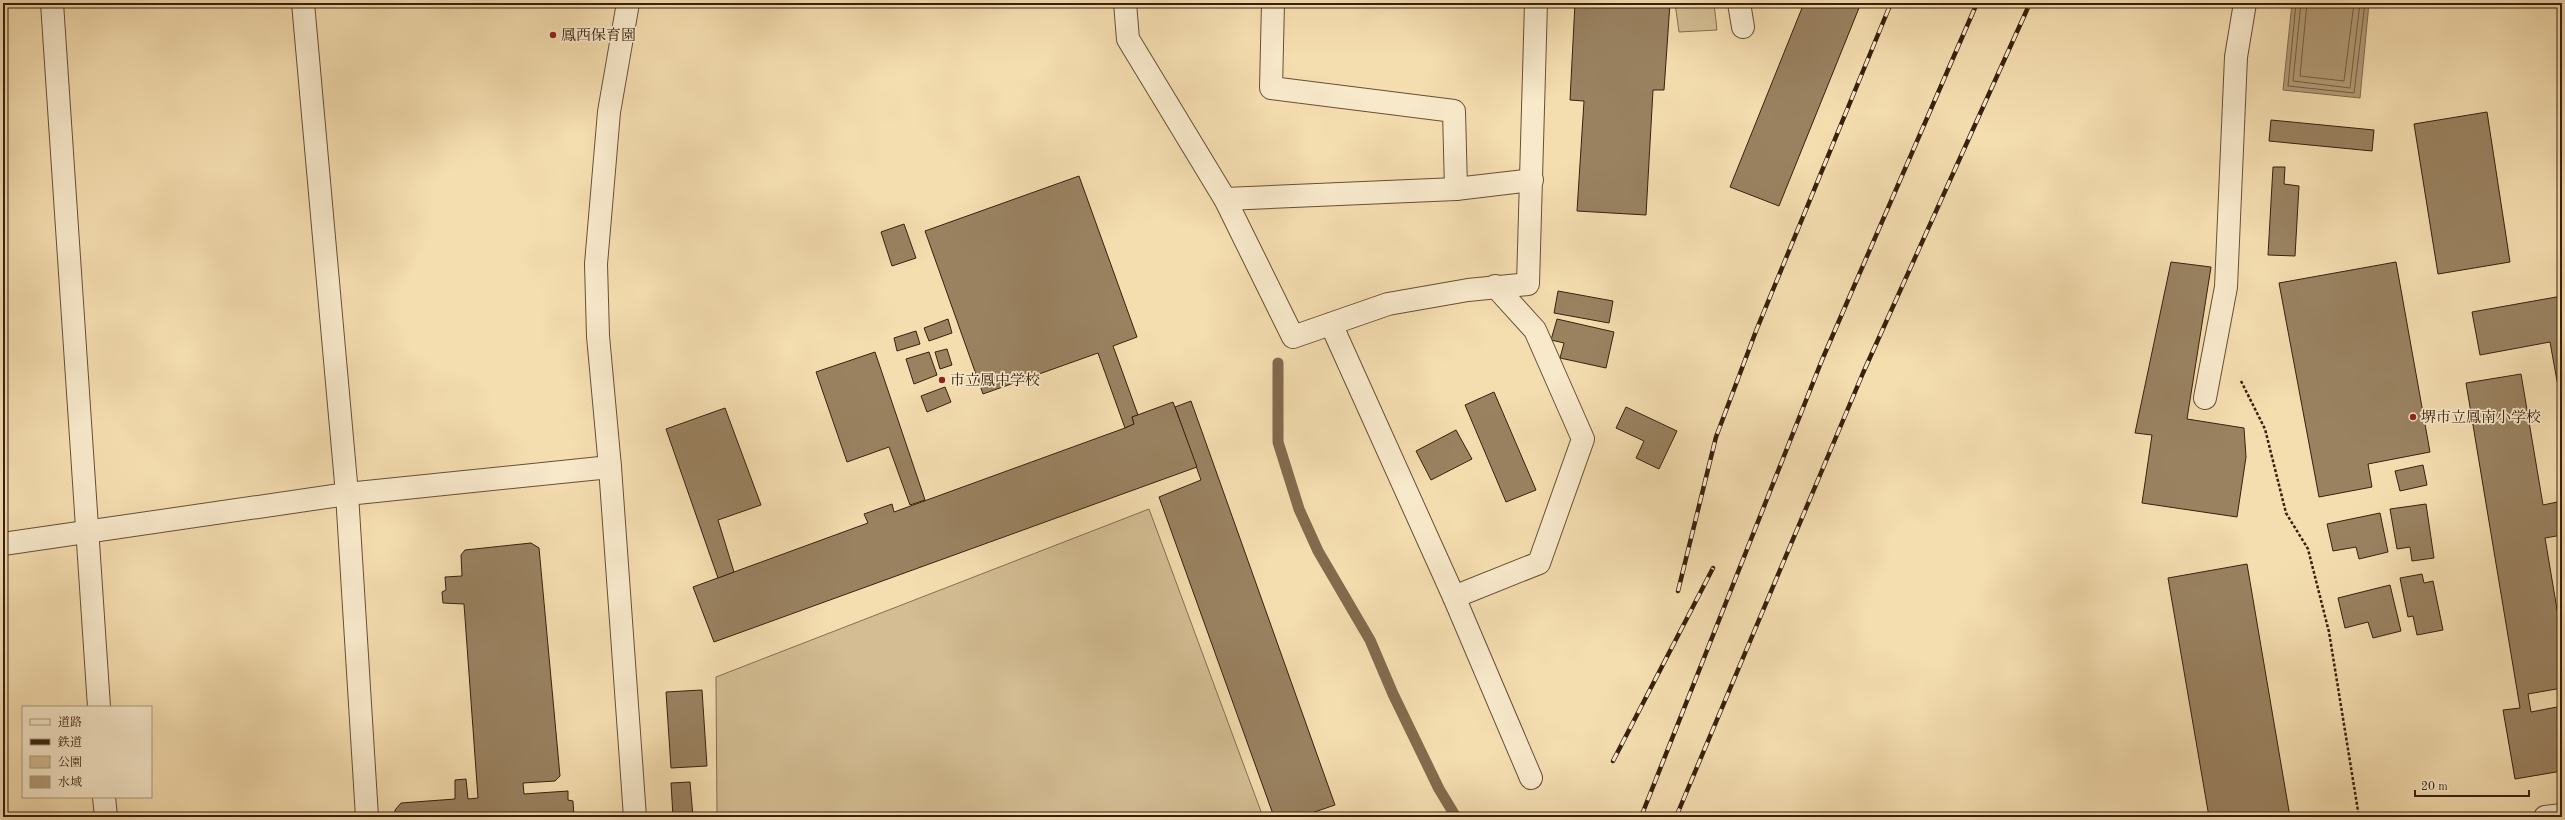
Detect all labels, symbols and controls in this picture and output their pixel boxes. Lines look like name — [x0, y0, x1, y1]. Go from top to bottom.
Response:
place label: 鳳西保育園 — [561, 27, 636, 44]
marker: 鳳西保育園 — [548, 30, 558, 40]
place label: 市立鳳中学校 — [950, 372, 1040, 389]
marker: 市立鳳中学校 — [937, 375, 947, 385]
place label: 堺市立鳳南小学校 — [2421, 409, 2541, 426]
marker: 堺市立鳳南小学校 — [2408, 412, 2418, 422]
legend — [22, 706, 152, 798]
text: 道路 — [58, 715, 82, 729]
text: 鉄道 — [57, 735, 82, 749]
text: 公園 — [58, 756, 82, 769]
scale bar — [2415, 772, 2529, 798]
text: 水域 — [58, 775, 82, 789]
text: 20 m — [2421, 781, 2448, 793]

